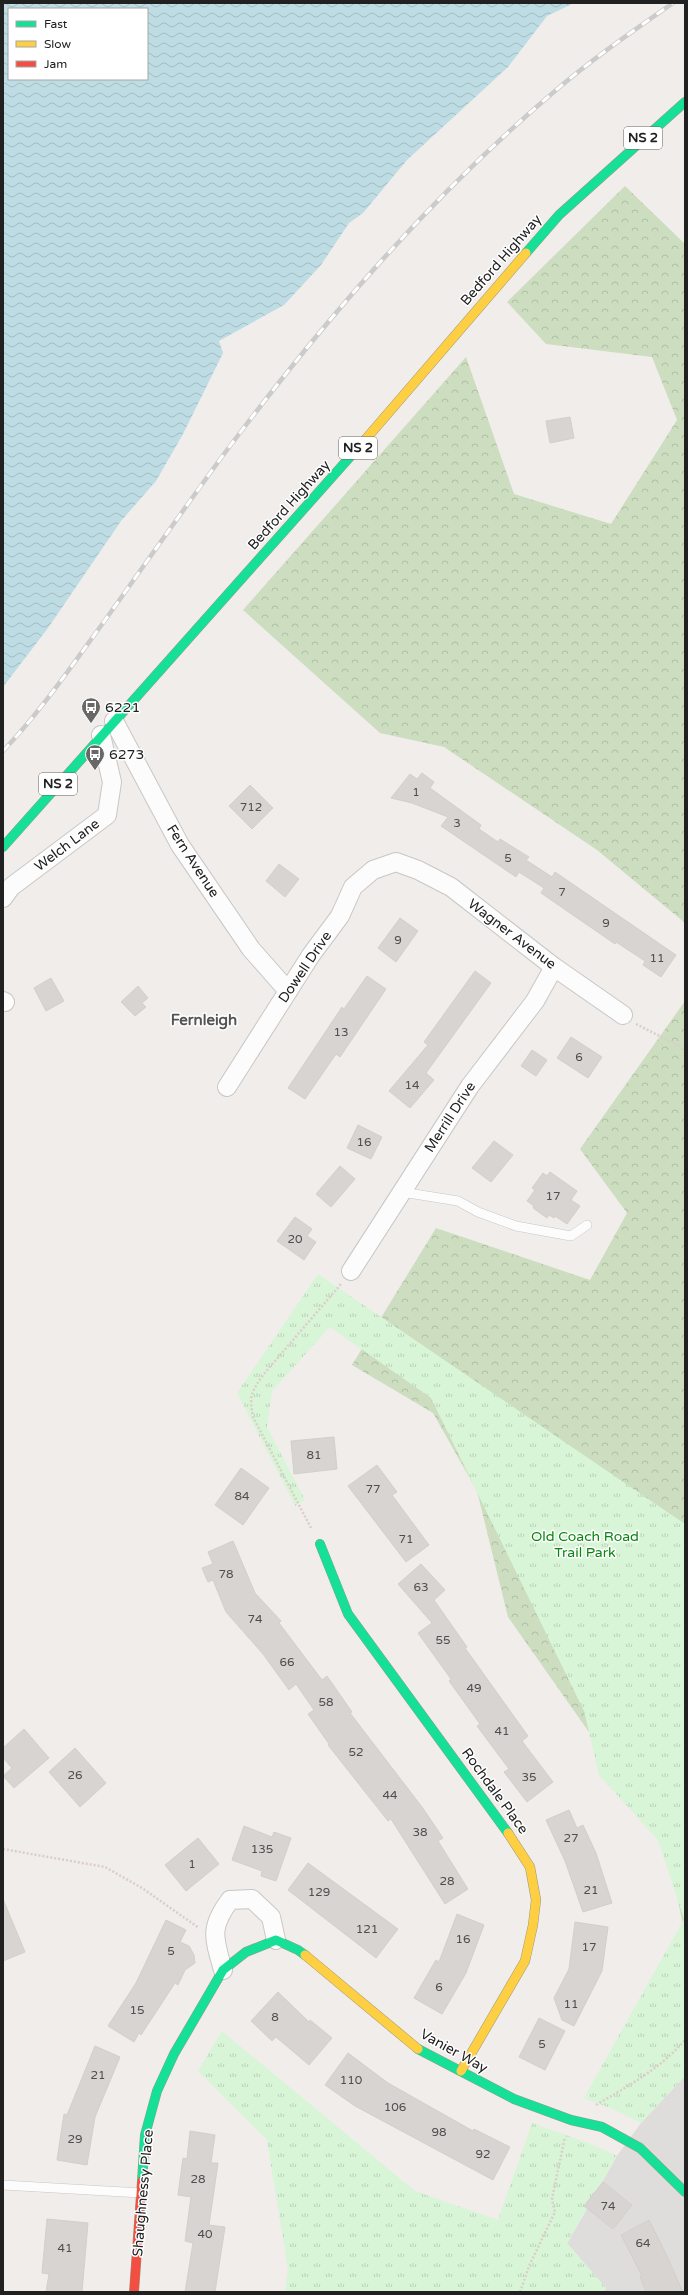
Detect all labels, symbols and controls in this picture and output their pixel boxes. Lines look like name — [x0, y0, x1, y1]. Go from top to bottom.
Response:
legend — [8, 8, 148, 80]
text: Fast — [44, 17, 68, 31]
text: Slow — [44, 37, 71, 51]
text: Jam — [44, 57, 67, 71]
road number: NS 2 — [624, 127, 662, 149]
street label: Bedford Highway — [457, 211, 545, 309]
road number: NS 2 — [339, 437, 377, 459]
street label: Bedford Highway — [244, 456, 334, 553]
bus stop icon: 6221 — [80, 696, 102, 724]
place label: 6221 — [105, 699, 140, 716]
bus stop icon: 6273 — [84, 743, 106, 771]
place label: 6273 — [109, 746, 144, 763]
road number: NS 2 — [39, 773, 77, 795]
house number: 1 — [412, 785, 420, 799]
house number: 712 — [240, 800, 262, 814]
street label: Welch Lane — [31, 815, 103, 875]
house number: 3 — [453, 816, 461, 830]
street label: Fern Avenue — [163, 821, 223, 901]
house number: 5 — [504, 851, 512, 865]
house number: 7 — [558, 885, 566, 899]
street label: Wagner Avenue — [465, 895, 559, 973]
house number: 9 — [602, 916, 610, 930]
street label: Dowell Drive — [275, 928, 335, 1006]
house number: 9 — [394, 933, 402, 947]
house number: 11 — [649, 951, 665, 965]
district label: Fernleigh — [171, 1011, 237, 1030]
house number: 13 — [333, 1025, 349, 1039]
house number: 6 — [575, 1050, 583, 1064]
house number: 14 — [404, 1078, 420, 1092]
street label: Merrill Drive — [421, 1079, 479, 1155]
house number: 16 — [356, 1135, 372, 1149]
house number: 17 — [545, 1189, 561, 1203]
house number: 20 — [287, 1232, 303, 1246]
house number: 81 — [306, 1448, 322, 1462]
house number: 77 — [365, 1482, 381, 1496]
house number: 84 — [234, 1489, 250, 1503]
park label: Old Coach Road Trail Park — [531, 1528, 639, 1561]
house number: 71 — [398, 1532, 414, 1546]
house number: 78 — [218, 1567, 234, 1581]
house number: 63 — [413, 1580, 429, 1594]
house number: 74 — [247, 1612, 263, 1626]
house number: 55 — [435, 1633, 451, 1647]
house number: 66 — [279, 1655, 295, 1669]
house number: 49 — [466, 1681, 482, 1695]
house number: 58 — [318, 1695, 334, 1709]
house number: 41 — [494, 1724, 510, 1738]
house number: 52 — [348, 1745, 364, 1759]
street label: Rochdale Place — [458, 1745, 532, 1837]
house number: 26 — [67, 1768, 83, 1782]
house number: 35 — [521, 1770, 537, 1784]
house number: 44 — [382, 1788, 398, 1802]
house number: 38 — [412, 1825, 428, 1839]
house number: 27 — [563, 1831, 579, 1845]
house number: 135 — [251, 1842, 273, 1856]
house number: 1 — [188, 1857, 196, 1871]
house number: 28 — [439, 1874, 455, 1888]
house number: 21 — [583, 1883, 599, 1897]
house number: 129 — [308, 1885, 330, 1899]
house number: 121 — [356, 1922, 378, 1936]
house number: 16 — [455, 1932, 471, 1946]
house number: 17 — [581, 1940, 597, 1954]
house number: 5 — [167, 1944, 175, 1958]
house number: 6 — [435, 1980, 443, 1994]
house number: 11 — [563, 1997, 579, 2011]
house number: 15 — [129, 2003, 145, 2017]
house number: 8 — [271, 2010, 279, 2024]
street label: Vanier Way — [417, 2025, 491, 2077]
house number: 5 — [538, 2037, 546, 2051]
house number: 21 — [90, 2068, 106, 2082]
house number: 110 — [340, 2073, 363, 2087]
house number: 106 — [384, 2100, 406, 2114]
house number: 98 — [431, 2125, 447, 2139]
street label: Shaughnessy Place — [129, 2129, 157, 2257]
house number: 29 — [67, 2132, 83, 2146]
house number: 92 — [475, 2147, 491, 2161]
house number: 28 — [190, 2172, 206, 2186]
house number: 74 — [600, 2199, 616, 2213]
house number: 40 — [197, 2227, 213, 2241]
house number: 64 — [635, 2236, 651, 2250]
house number: 41 — [57, 2241, 73, 2255]

